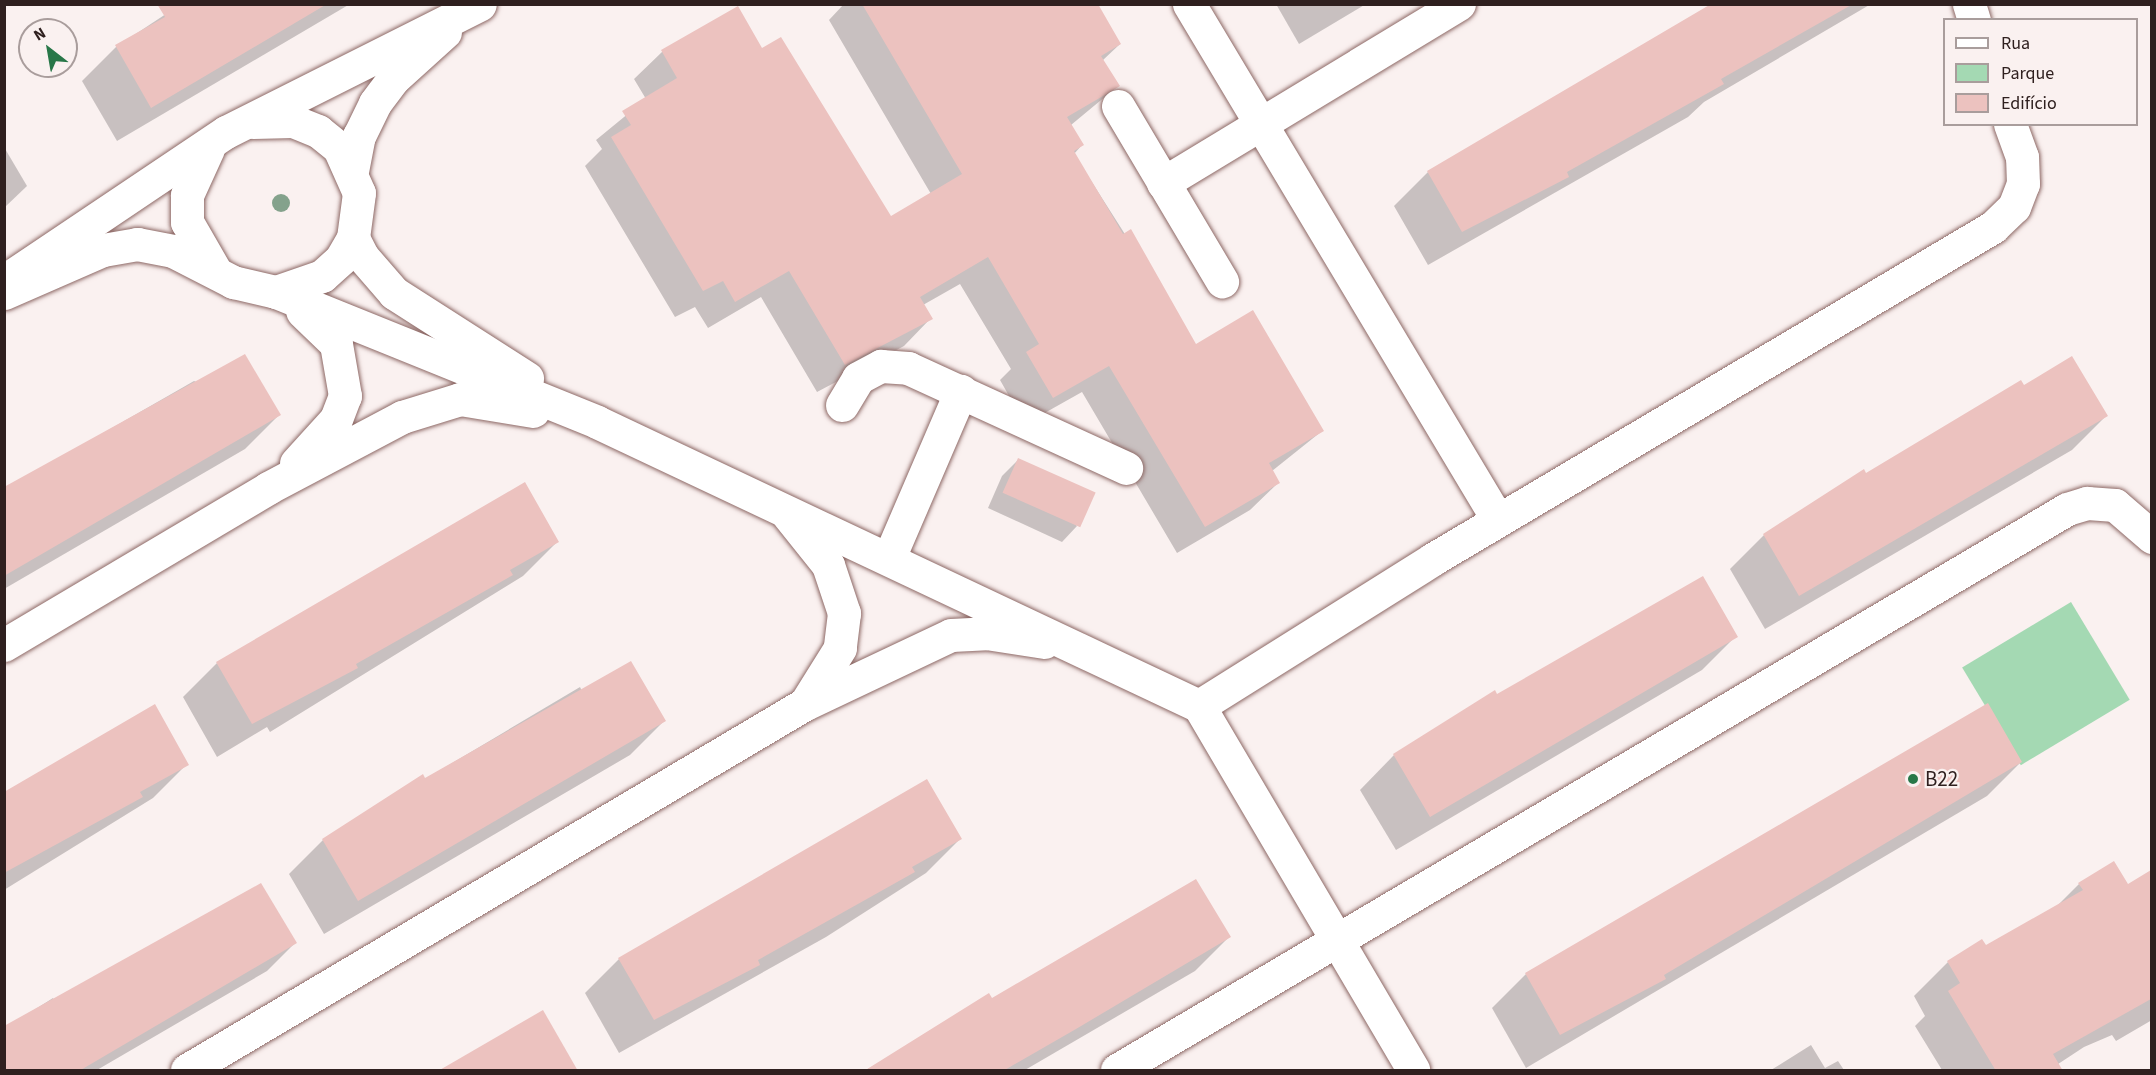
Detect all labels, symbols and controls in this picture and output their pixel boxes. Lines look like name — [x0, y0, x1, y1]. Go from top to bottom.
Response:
north arrow — [18, 18, 78, 78]
legend — [1943, 18, 2138, 126]
text: N — [30, 22, 50, 46]
text: Rua — [2001, 31, 2030, 56]
text: Parque — [2001, 61, 2054, 86]
text: Edifício — [2001, 91, 2057, 116]
place label: B22 — [1925, 766, 1958, 792]
marker: B22 — [1906, 772, 1920, 786]

